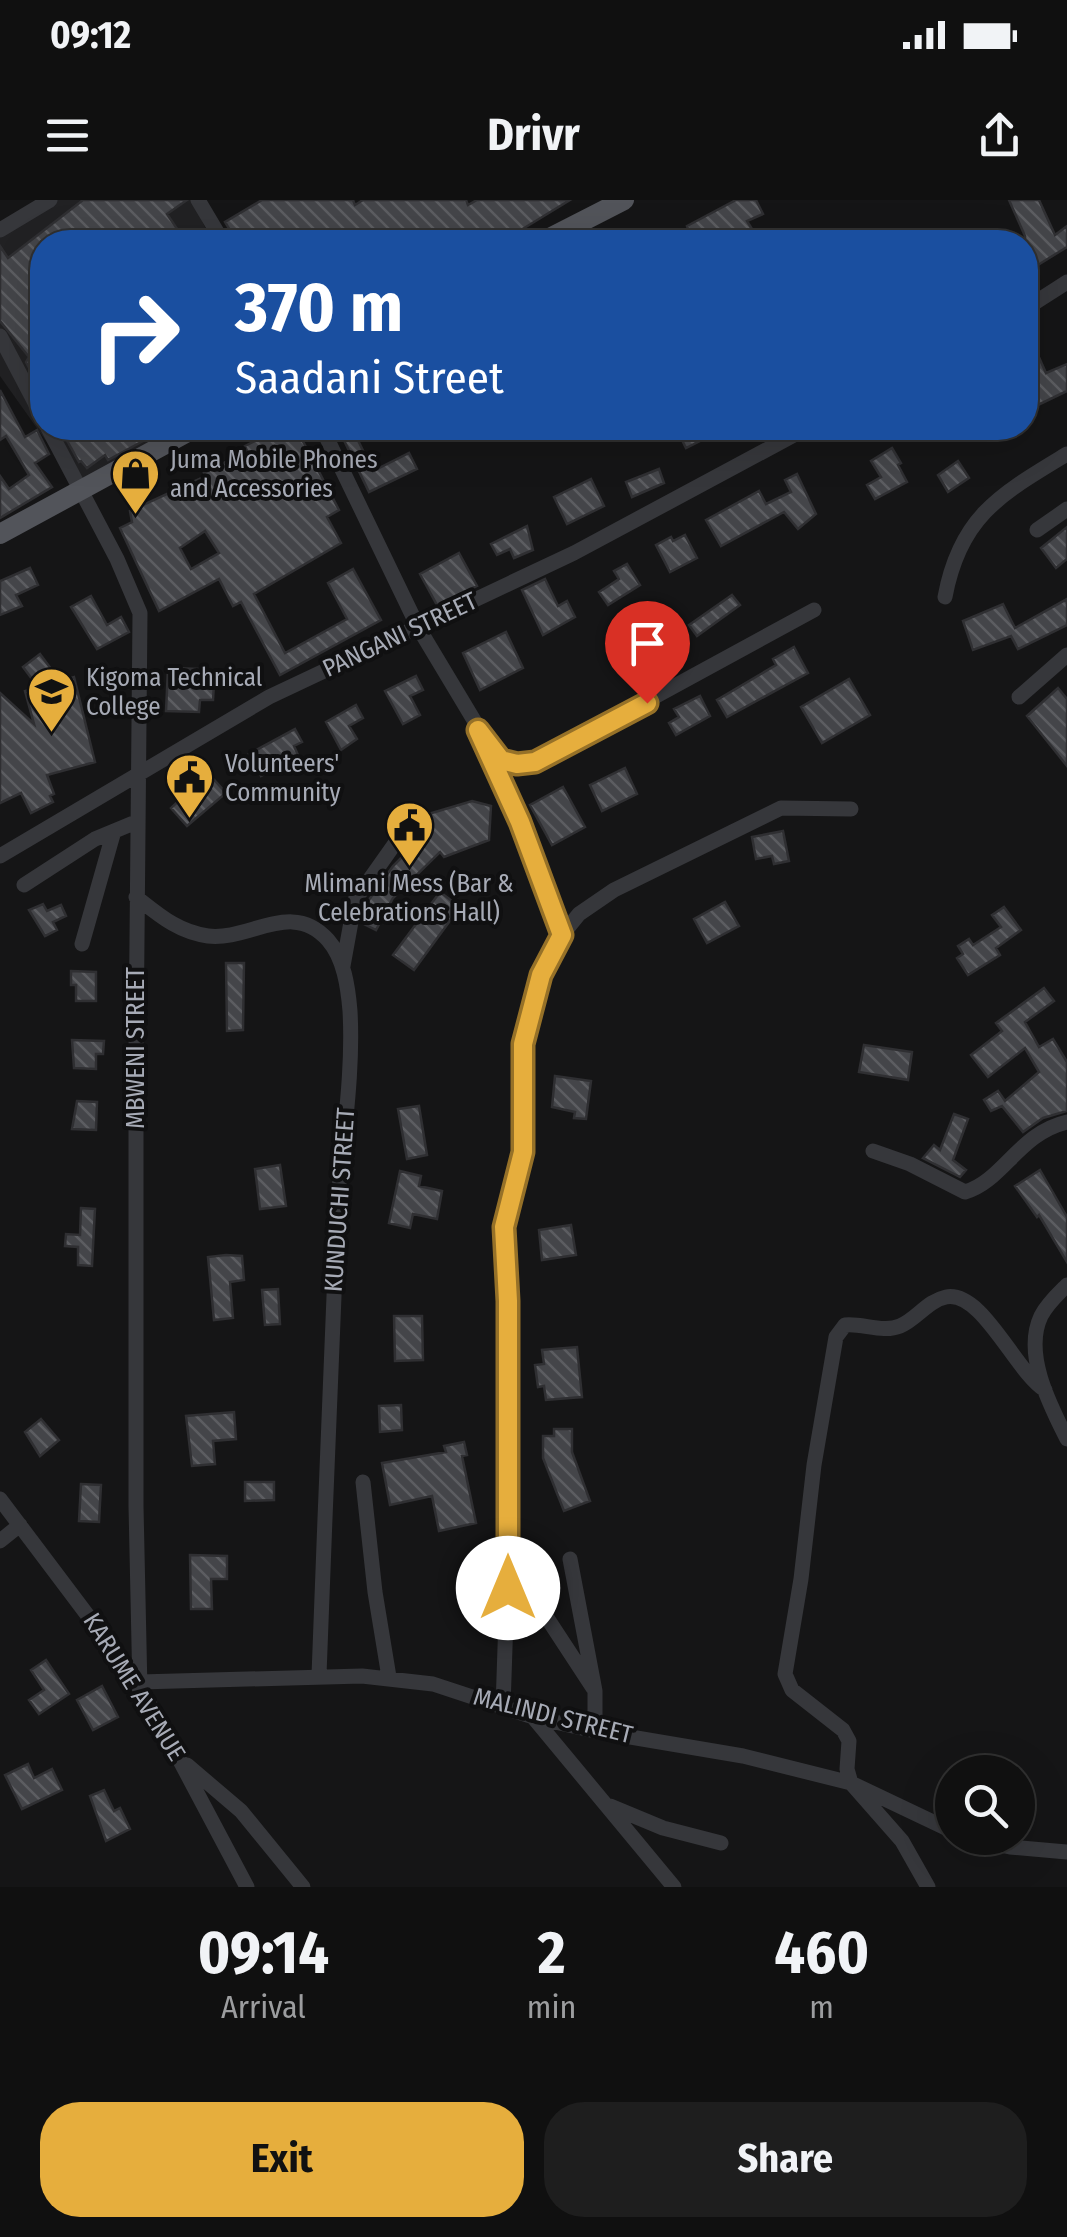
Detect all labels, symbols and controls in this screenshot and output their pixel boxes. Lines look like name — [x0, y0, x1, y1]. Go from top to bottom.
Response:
text: 09:12 — [50, 12, 131, 58]
icon: menu — [40, 108, 95, 163]
text: Drivr — [487, 108, 580, 162]
icon: share — [972, 108, 1027, 163]
text: 370 m — [235, 266, 403, 350]
icon: right — [70, 270, 200, 400]
text: Saadani Street — [235, 351, 504, 405]
place label: Juma Mobile Phones and Accessories — [170, 445, 378, 504]
shop icon: Juma Mobile Phones and Accessories — [109, 448, 161, 516]
street label: PANGANI STREET — [318, 586, 482, 684]
pin — [605, 601, 690, 704]
icon: arrive — [620, 616, 675, 671]
place label: Kigoma Technical College — [86, 663, 263, 722]
school or university icon: Kigoma Technical College — [25, 666, 77, 734]
place label: Volunteers' Community — [225, 749, 341, 808]
public building icon: Volunteers' Community — [164, 752, 216, 820]
public building icon: Mlimani Mess (Bar & Celebrations Hall) — [383, 800, 435, 868]
place label: Mlimani Mess (Bar & Celebrations Hall) — [304, 869, 514, 928]
street label: MBWENI STREET — [121, 967, 151, 1129]
street label: KUNDUCHI STREET — [319, 1107, 361, 1293]
position arrow — [456, 1536, 560, 1640]
street label: KARUME AVENUE — [77, 1607, 191, 1767]
street label: MALINDI STREET — [470, 1682, 636, 1750]
map controls — [935, 1755, 1035, 1855]
button: search — [935, 1755, 1035, 1855]
text: 09:14 — [198, 1917, 329, 1989]
text: 2 — [538, 1917, 565, 1989]
text: 460 — [774, 1917, 869, 1989]
text: Arrival — [221, 1988, 306, 2026]
text: min — [527, 1988, 576, 2026]
text: m — [809, 1988, 834, 2026]
button: Exit — [40, 2102, 524, 2217]
button: Share — [544, 2102, 1027, 2217]

